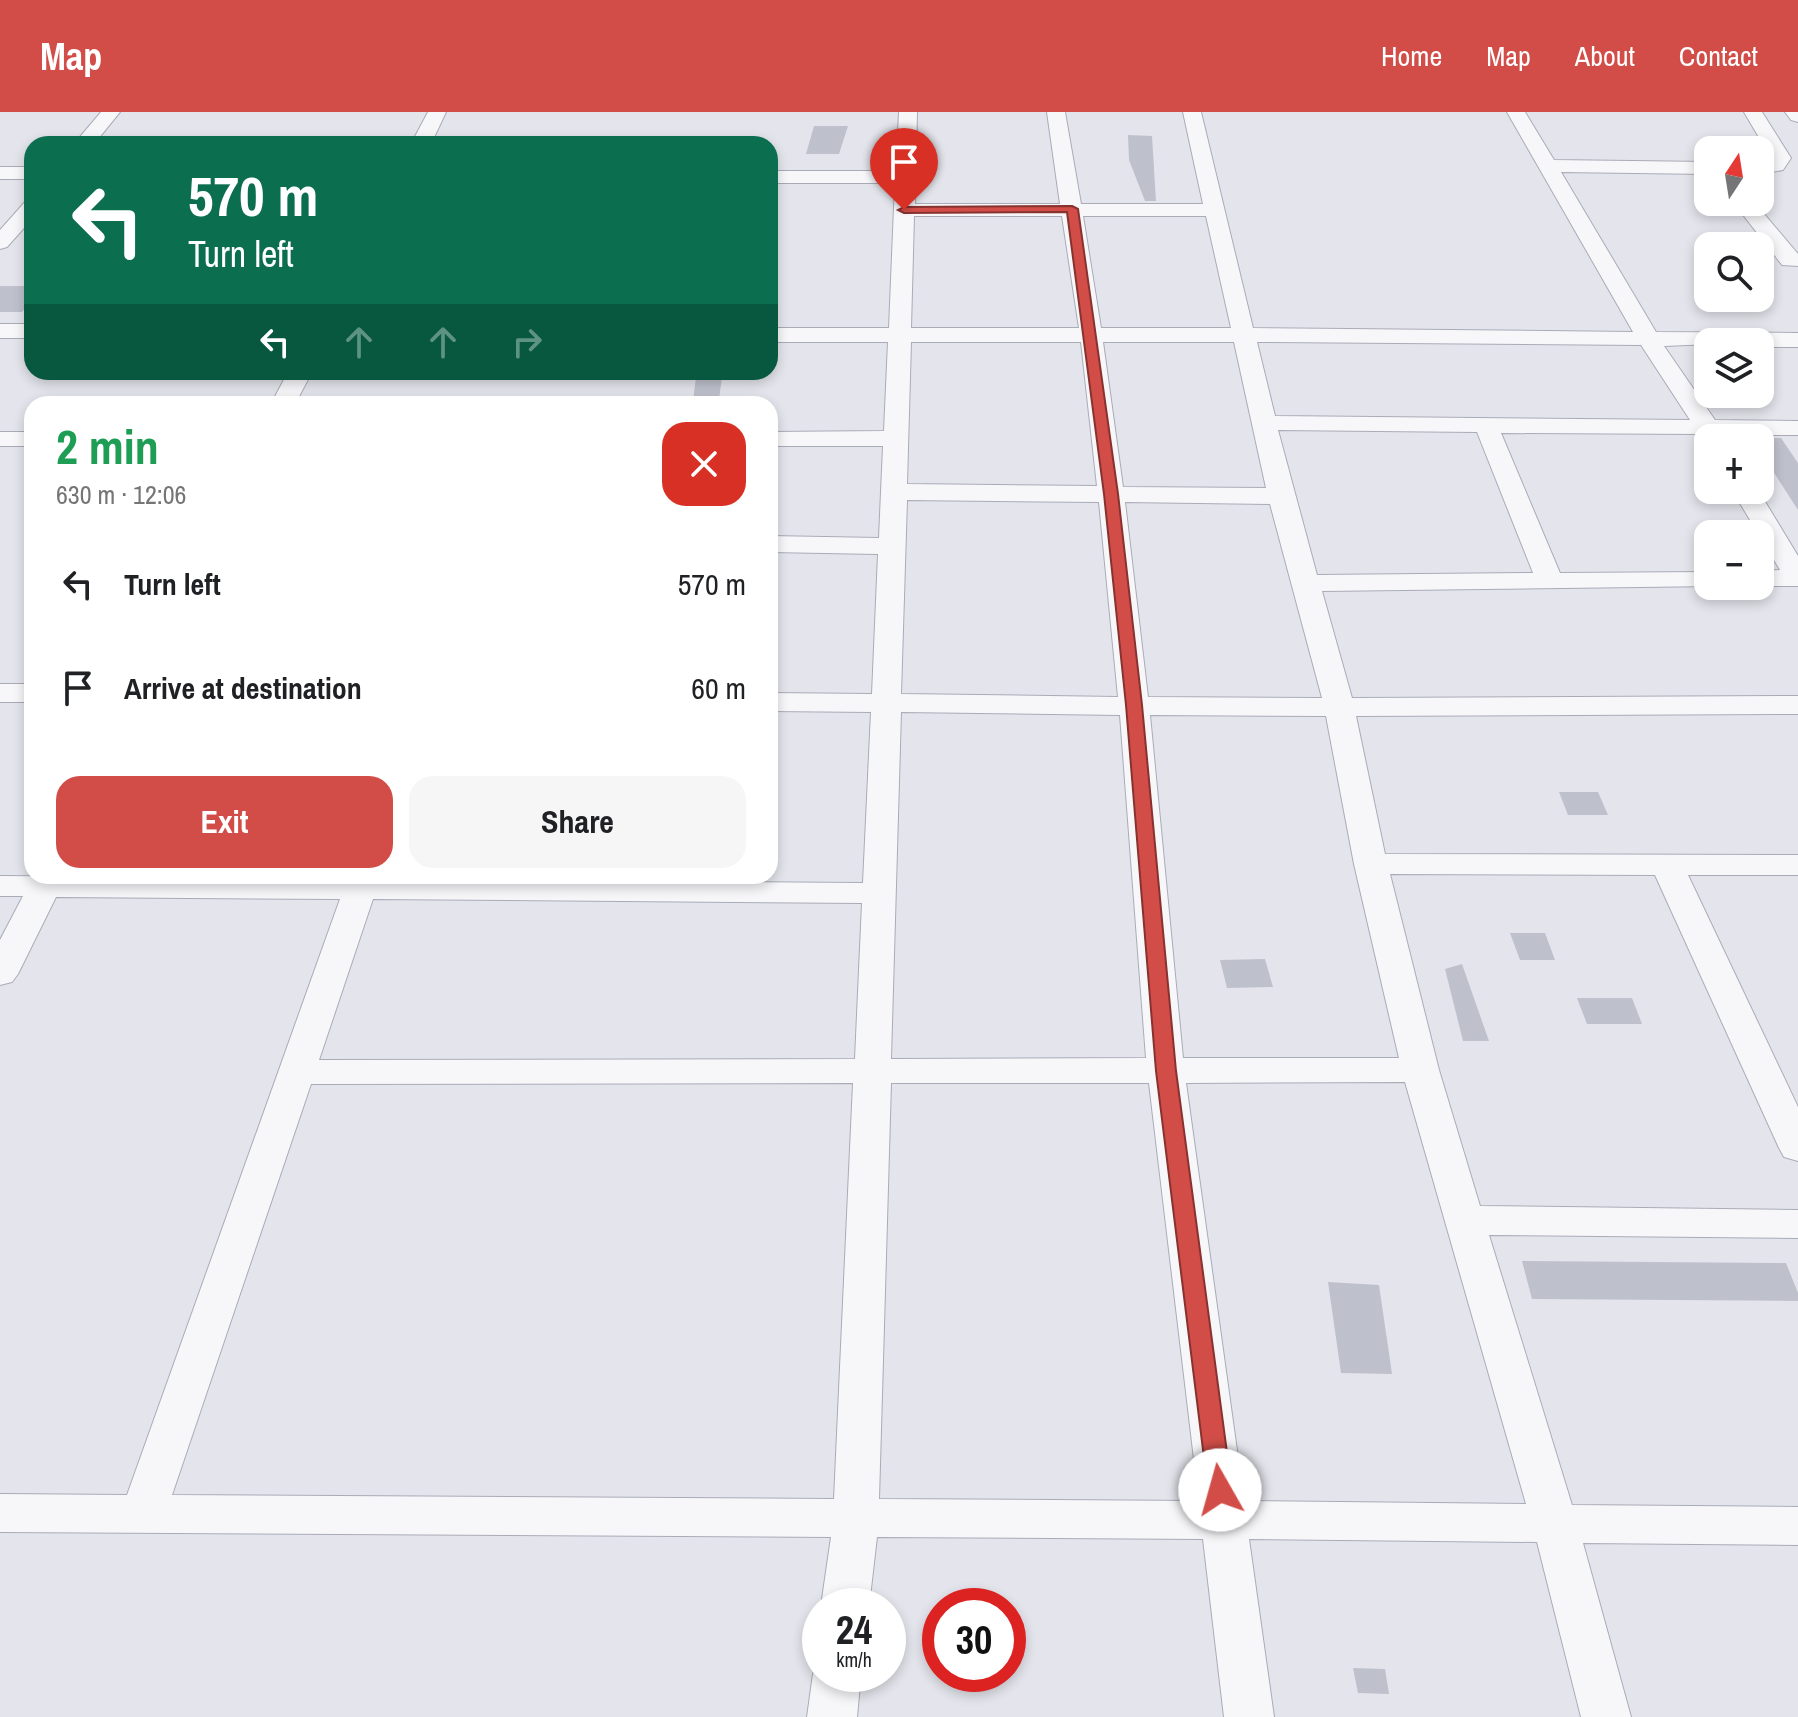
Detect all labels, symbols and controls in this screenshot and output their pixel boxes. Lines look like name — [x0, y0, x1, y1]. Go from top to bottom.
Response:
text: Map — [40, 31, 102, 82]
text: Home — [1381, 37, 1442, 75]
text: Map — [1486, 37, 1531, 75]
text: About — [1575, 37, 1635, 75]
text: Contact — [1679, 37, 1758, 75]
pin — [870, 128, 938, 210]
north arrow — [1694, 136, 1774, 216]
map controls — [1694, 136, 1774, 600]
icon: arrive — [882, 140, 926, 184]
text: 570 m — [188, 158, 318, 233]
icon: left — [56, 168, 160, 272]
text: Turn left — [188, 230, 294, 278]
button: search — [1694, 232, 1774, 312]
icon: left — [253, 320, 297, 364]
icon: ahead — [337, 320, 381, 364]
icon: ahead — [421, 320, 465, 364]
icon: right — [505, 320, 549, 364]
button: layers — [1694, 328, 1774, 408]
text: 2 min — [56, 414, 159, 479]
button: close — [662, 422, 746, 506]
button: + — [1694, 424, 1774, 504]
text: 630 m · 12:06 — [56, 477, 186, 512]
button: − — [1694, 520, 1774, 600]
icon: left — [56, 562, 100, 606]
text: Turn left — [124, 564, 221, 604]
text: 570 m — [678, 564, 746, 604]
icon: arrive — [56, 666, 100, 710]
text: Arrive at destination — [124, 668, 362, 708]
text: 60 m — [691, 668, 746, 708]
button: Exit — [56, 776, 393, 868]
button: Share — [409, 776, 746, 868]
position arrow — [1178, 1448, 1262, 1532]
speed limit sign: 30 — [922, 1588, 1026, 1692]
text: 24 — [836, 1603, 872, 1656]
text: km/h — [836, 1646, 872, 1673]

